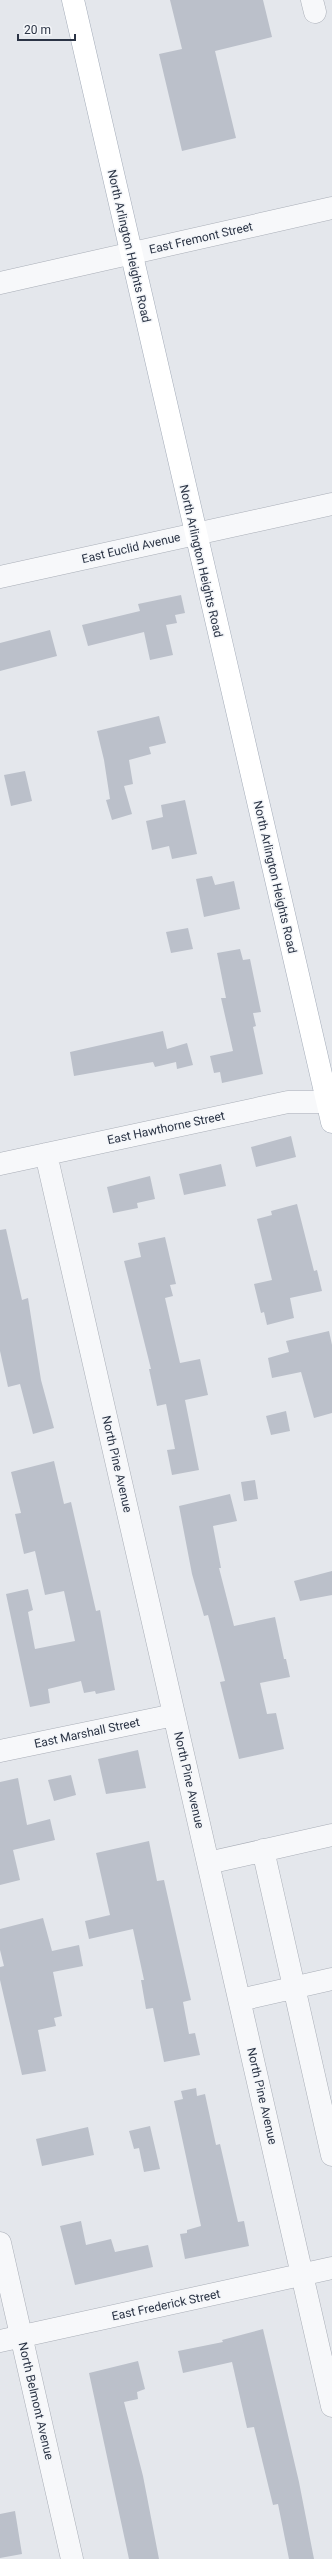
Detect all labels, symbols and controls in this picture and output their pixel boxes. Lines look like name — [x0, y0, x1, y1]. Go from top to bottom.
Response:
scale bar — [18, 16, 75, 42]
text: 20 m — [24, 23, 51, 37]
street label: North Arlington Heights Road — [105, 168, 153, 324]
street label: East Fremont Street — [148, 219, 254, 257]
street label: North Arlington Heights Road — [177, 483, 225, 639]
street label: East Euclid Avenue — [80, 530, 182, 566]
street label: North Arlington Heights Road — [251, 799, 299, 955]
street label: East Hawthorne Street — [106, 1109, 226, 1147]
street label: North Pine Avenue — [99, 1414, 135, 1514]
street label: East Marshall Street — [33, 1715, 141, 1751]
street label: North Pine Avenue — [171, 1730, 207, 1830]
street label: North Pine Avenue — [244, 2046, 280, 2146]
street label: East Frederick Street — [111, 2287, 221, 2323]
street label: North Belmont Avenue — [16, 2341, 56, 2461]

